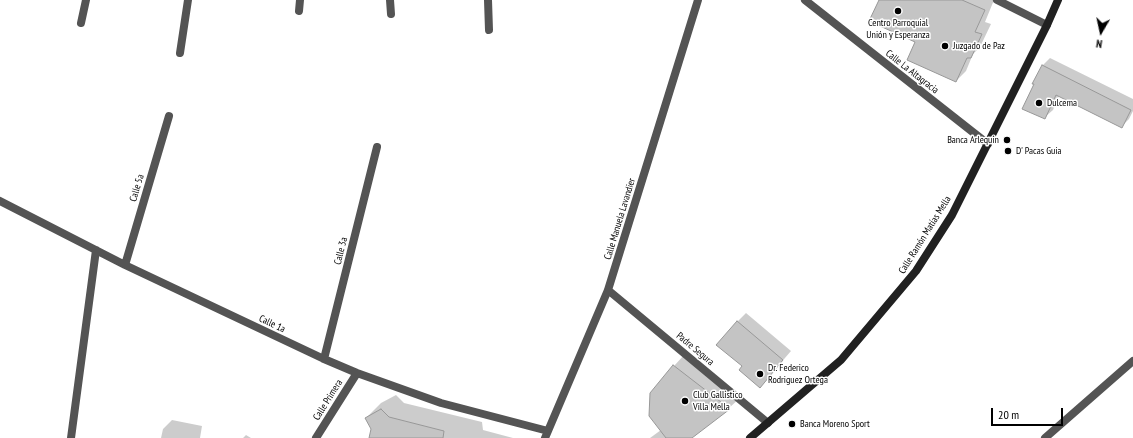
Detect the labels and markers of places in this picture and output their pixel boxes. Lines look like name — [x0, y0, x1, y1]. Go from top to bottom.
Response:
marker: Centro Parroquial Unión y Esperanza — [893, 6, 903, 16]
place label: Centro Parroquial Unión y Esperanza — [866, 17, 930, 40]
place label: Juzgado de Paz — [953, 40, 1005, 52]
marker: Juzgado de Paz — [940, 41, 950, 51]
place label: Dulcema — [1047, 97, 1077, 109]
marker: Dulcema — [1034, 98, 1044, 108]
place label: Banca Arlequin — [947, 134, 999, 146]
marker: Banca Arlequin — [1002, 135, 1012, 145]
place label: D' Pacas Guia — [1016, 145, 1062, 157]
marker: D' Pacas Guia — [1003, 146, 1013, 156]
place label: Dr. Federico Rodriguez Ortega — [768, 362, 828, 386]
marker: Dr. Federico Rodriguez Ortega — [755, 369, 765, 379]
place label: Club Gallistico Villa Mella — [693, 389, 742, 412]
marker: Club Gallistico Villa Mella — [680, 396, 690, 406]
place label: Banca Moreno Sport — [800, 418, 870, 430]
marker: Banca Moreno Sport — [787, 419, 797, 429]

